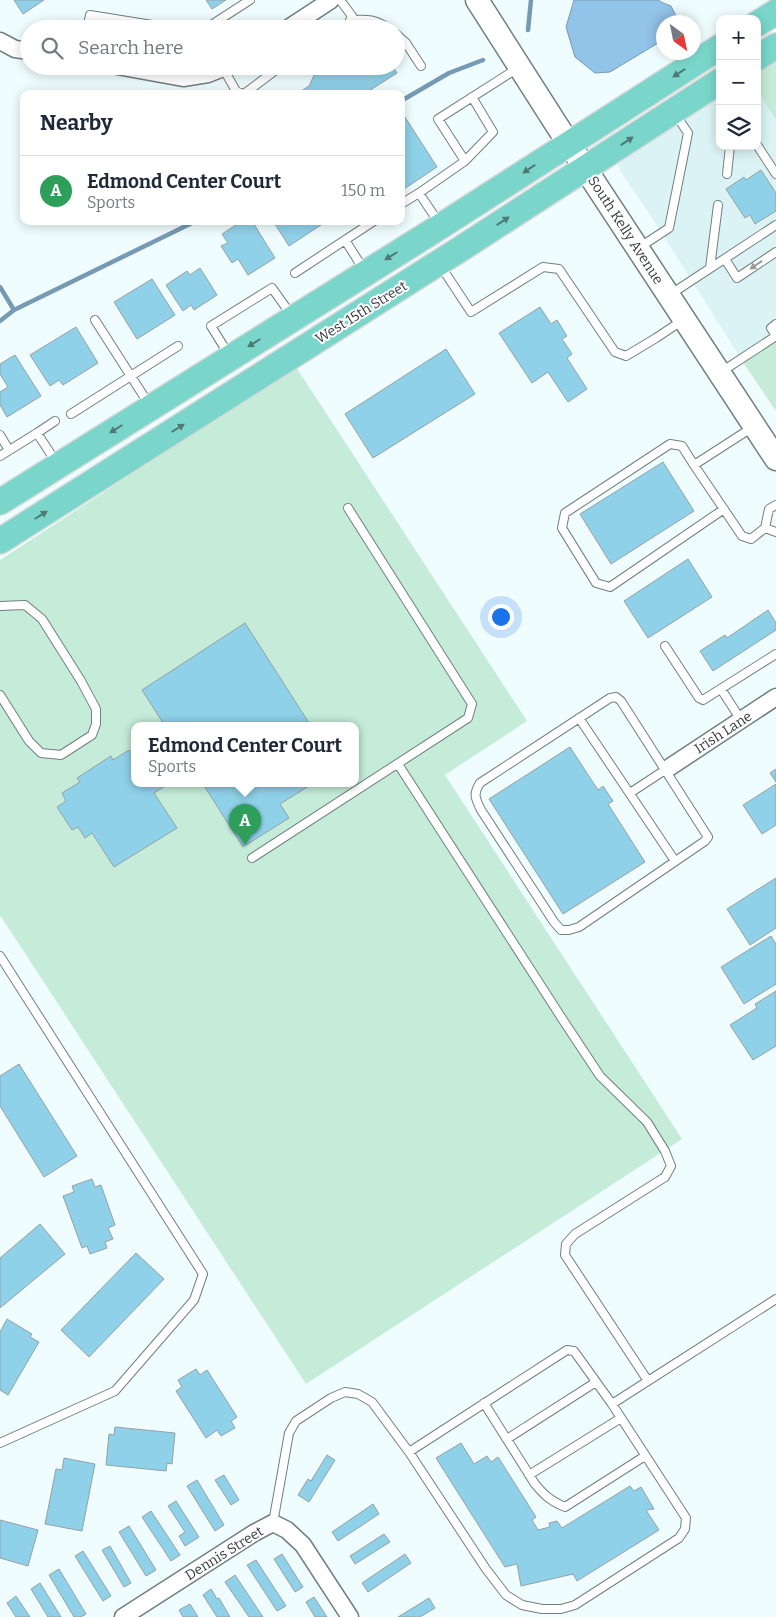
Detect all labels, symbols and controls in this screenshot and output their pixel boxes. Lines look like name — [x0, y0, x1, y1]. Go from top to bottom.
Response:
north arrow — [656, 15, 701, 60]
map controls — [716, 15, 761, 150]
button: + — [716, 15, 761, 60]
search box — [20, 20, 405, 75]
icon: search — [38, 34, 66, 62]
text: Search here — [78, 36, 183, 59]
button: − — [716, 60, 761, 105]
one-way arrow — [672, 69, 685, 78]
button: layers — [716, 105, 761, 150]
text: Nearby — [40, 110, 113, 136]
one-way arrow — [620, 136, 633, 146]
one-way arrow — [522, 165, 535, 174]
text: Edmond Center Court — [87, 170, 281, 193]
street label: South Kelly Avenue — [584, 173, 667, 288]
text: A — [50, 181, 62, 200]
text: 150 m — [341, 181, 385, 200]
text: Sports — [87, 193, 135, 212]
one-way arrow — [496, 216, 509, 226]
one-way arrow — [385, 252, 398, 261]
one-way arrow — [750, 260, 763, 269]
street label: West 15th Street — [312, 277, 410, 347]
one-way arrow — [247, 338, 260, 347]
one-way arrow — [172, 423, 185, 433]
one-way arrow — [110, 424, 123, 434]
one-way arrow — [35, 510, 48, 520]
your location — [488, 604, 514, 630]
street label: Irish Lane — [691, 708, 755, 757]
popup — [131, 722, 359, 787]
text: Edmond Center Court — [148, 734, 342, 757]
text: Sports — [148, 757, 196, 776]
pin: A — [229, 804, 261, 845]
street label: Dennis Street — [182, 1523, 266, 1584]

